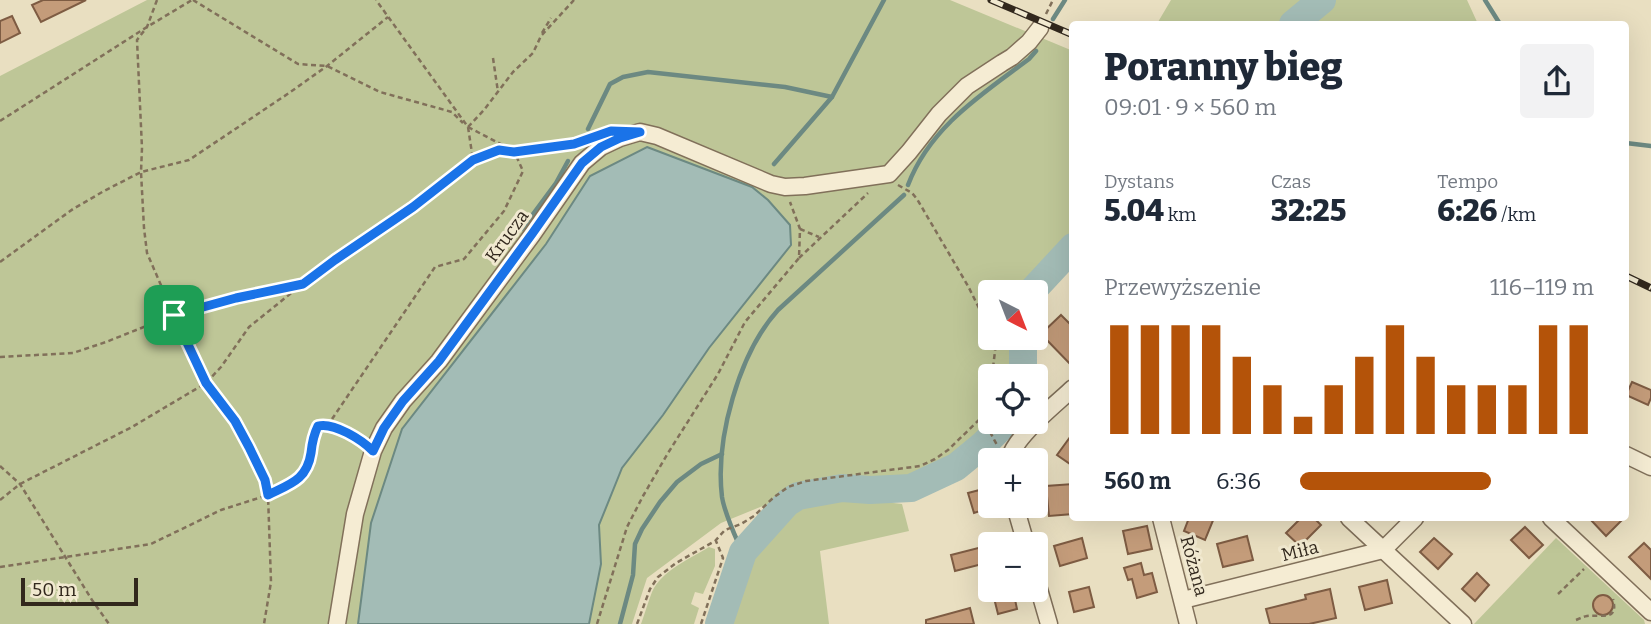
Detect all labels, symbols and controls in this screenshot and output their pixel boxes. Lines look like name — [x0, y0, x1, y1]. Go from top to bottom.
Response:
text: Poranny bieg — [1104, 44, 1343, 90]
button: share — [1520, 44, 1594, 118]
text: 09:01 · 9 × 560 m — [1104, 93, 1277, 121]
text: Dystans — [1104, 170, 1174, 193]
text: Czas — [1271, 170, 1311, 193]
text: Tempo — [1437, 170, 1498, 193]
text: 5.04 — [1104, 193, 1164, 229]
text: 32:25 — [1271, 193, 1346, 229]
text: 6:26 — [1437, 193, 1497, 229]
text: km — [1164, 203, 1196, 226]
text: /km — [1497, 203, 1536, 226]
street label: Krucza — [481, 205, 533, 266]
text: Przewyższenie — [1104, 273, 1261, 301]
text: 116–119 m — [1490, 273, 1594, 301]
north arrow — [978, 280, 1048, 350]
map controls — [978, 280, 1048, 602]
pin — [144, 285, 204, 345]
icon: arrive — [155, 296, 193, 334]
button: locate — [978, 364, 1048, 434]
button: + — [978, 448, 1048, 518]
text: 560 m — [1104, 467, 1171, 495]
text: 6:36 — [1216, 467, 1261, 495]
button: − — [978, 532, 1048, 602]
street label: Różana — [1175, 533, 1213, 599]
street label: Miła — [1279, 536, 1321, 566]
scale bar — [21, 575, 138, 607]
text: 50 m — [32, 578, 76, 601]

